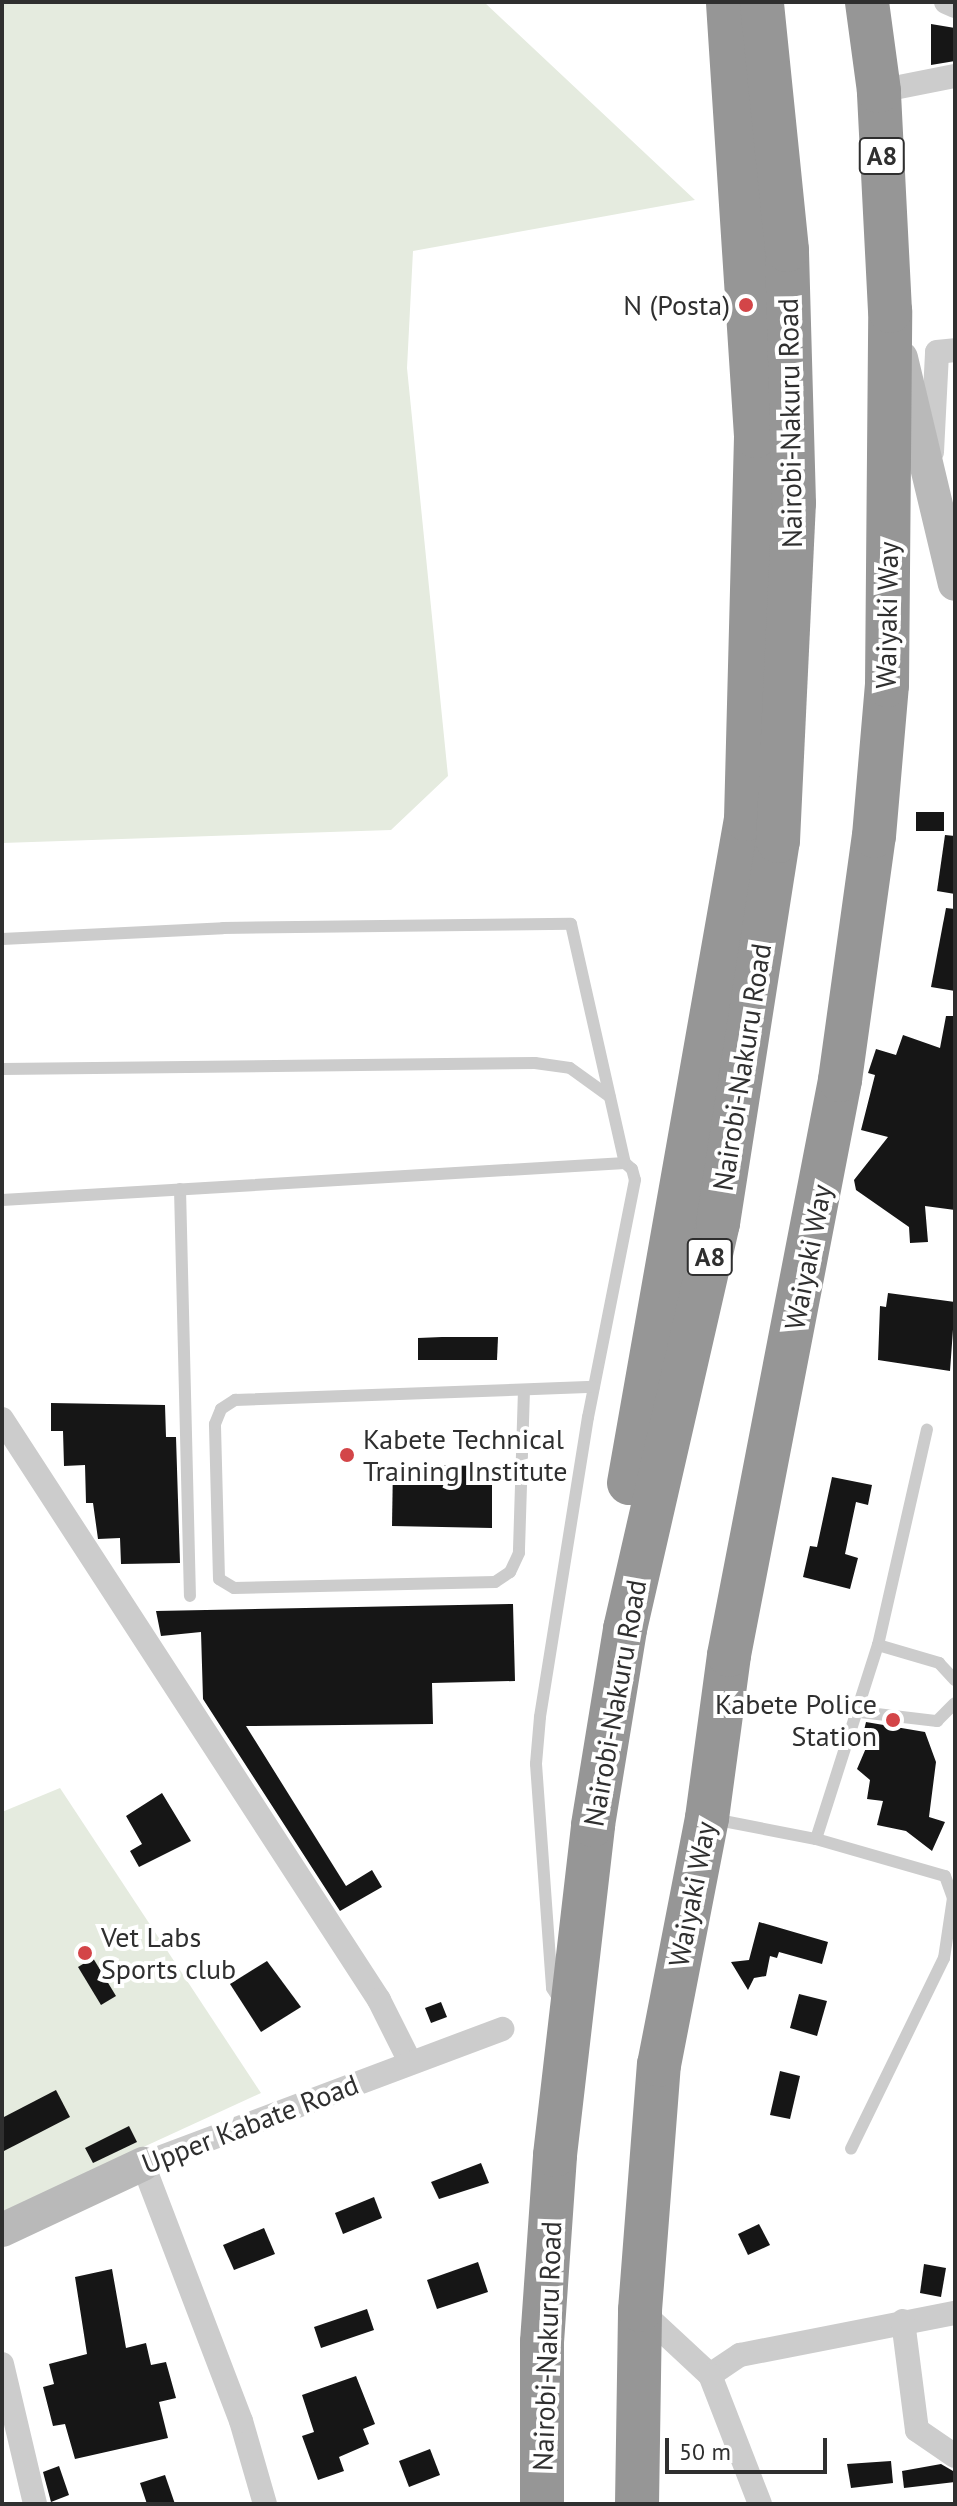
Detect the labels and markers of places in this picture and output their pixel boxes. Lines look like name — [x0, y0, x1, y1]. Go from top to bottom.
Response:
place label: N (Posta) — [623, 288, 730, 322]
marker: N (Posta) — [737, 296, 755, 314]
place label: Kabete Technical Training Institute — [363, 1422, 567, 1488]
marker: Kabete Technical Training Institute — [338, 1446, 356, 1464]
place label: Kabete Police Station — [715, 1687, 877, 1753]
marker: Kabete Police Station — [884, 1711, 902, 1729]
place label: Vet Labs Sports club — [101, 1920, 236, 1986]
marker: Vet Labs Sports club — [76, 1944, 94, 1962]

